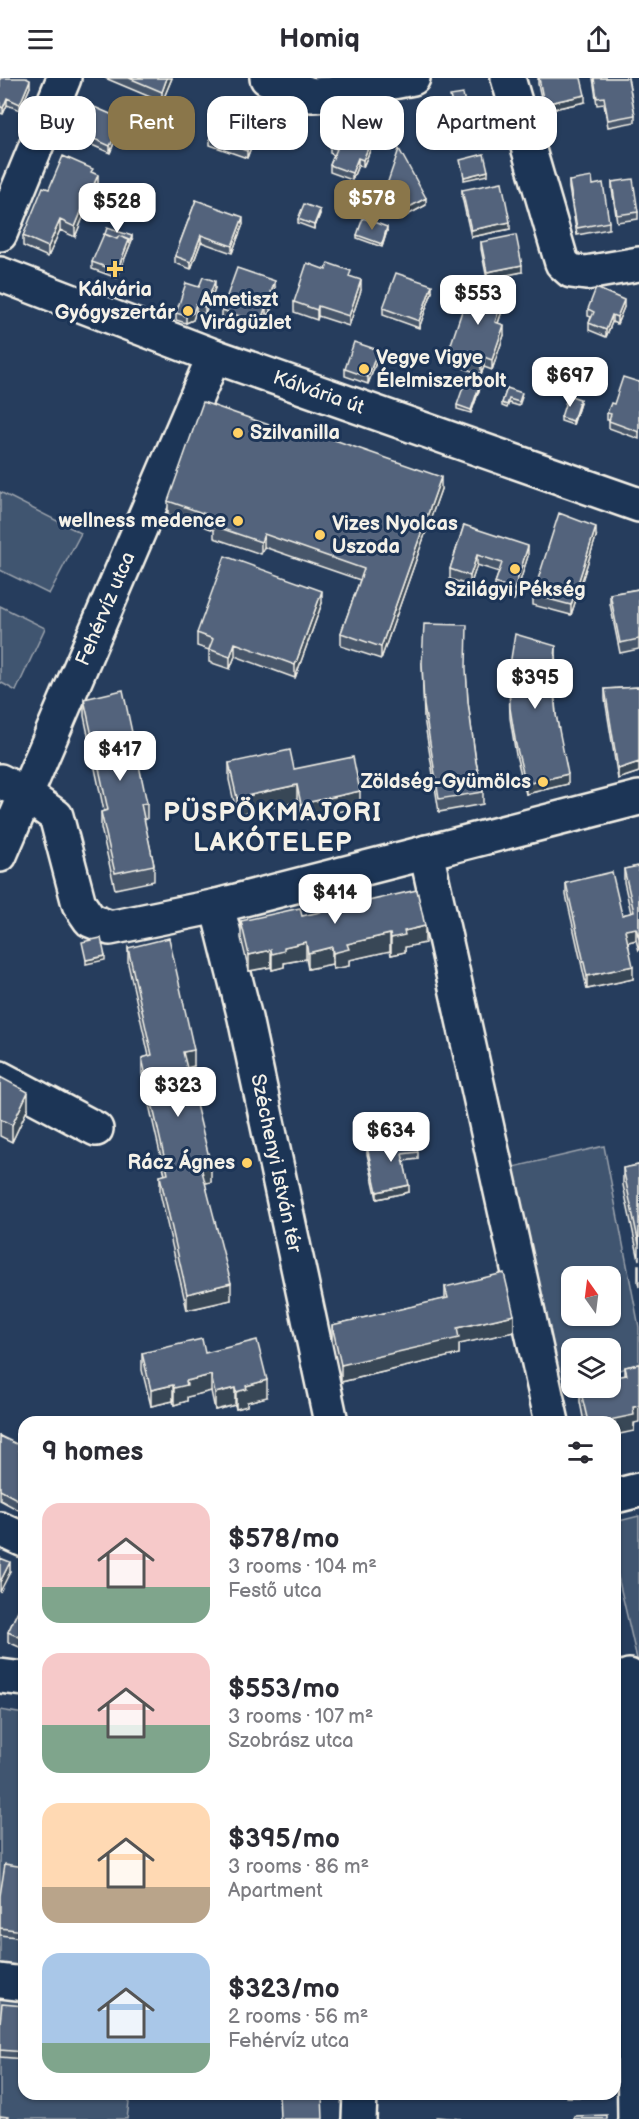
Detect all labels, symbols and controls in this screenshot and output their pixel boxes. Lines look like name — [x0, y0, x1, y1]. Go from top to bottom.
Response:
icon: menu — [24, 23, 57, 56]
text: Homiq — [279, 23, 360, 55]
icon: share — [582, 23, 615, 56]
chip: Buy — [18, 96, 96, 150]
chip: Rent — [108, 96, 195, 150]
chip: Filters — [207, 96, 308, 150]
chip: New — [320, 96, 404, 150]
chip: Apartment — [416, 96, 557, 150]
pin: $578 — [336, 180, 408, 231]
pin: $528 — [81, 183, 153, 234]
text: $578 — [348, 187, 396, 211]
text: $528 — [93, 190, 141, 214]
marker: Kálvária Gyógyszertár — [108, 262, 122, 276]
pin: $553 — [442, 275, 514, 326]
place label: Kálvária Gyógyszertár — [55, 278, 176, 325]
text: $553 — [454, 282, 502, 306]
place label: Ametiszt Virágüzlet — [199, 288, 292, 335]
marker: Ametiszt Virágüzlet — [181, 304, 195, 318]
place label: Vegye Vigye Élelmiszerbolt — [376, 346, 507, 393]
pin: $697 — [534, 357, 606, 408]
marker: Vegye Vigye Élelmiszerbolt — [357, 362, 371, 376]
text: $697 — [546, 364, 594, 388]
street label: Kálvária út — [270, 366, 367, 420]
place label: Szilvanilla — [250, 421, 340, 445]
marker: Szilvanilla — [231, 426, 245, 440]
place label: wellness medence — [58, 509, 226, 533]
place label: Vizes Nyolcas Uszoda — [332, 512, 458, 559]
marker: wellness medence — [231, 514, 245, 528]
marker: Vizes Nyolcas Uszoda — [313, 528, 327, 542]
street label: Fehérvíz utca — [71, 548, 141, 669]
marker: Szilágyi Pékség — [508, 562, 522, 576]
place label: Szilágyi Pékség — [444, 578, 586, 602]
pin: $395 — [499, 659, 571, 710]
text: $395 — [511, 666, 559, 690]
pin: $417 — [84, 731, 156, 782]
text: $417 — [98, 738, 142, 762]
place label: Zöldség-Gyümölcs — [360, 770, 531, 794]
marker: Zöldség-Gyümölcs — [536, 775, 550, 789]
district label: PÜSPÖKMAJORI LAKÓTELEP — [163, 796, 383, 859]
pin: $414 — [299, 874, 371, 925]
text: $414 — [313, 881, 357, 905]
pin: $323 — [142, 1067, 214, 1118]
street label: Széchenyi István tér — [245, 1072, 307, 1256]
text: $323 — [154, 1074, 202, 1098]
pin: $634 — [355, 1112, 427, 1163]
text: $634 — [367, 1119, 415, 1143]
place label: Rácz Ágnes — [128, 1148, 235, 1175]
marker: Rácz Ágnes — [240, 1156, 254, 1170]
north arrow — [561, 1266, 621, 1326]
map controls — [561, 1266, 621, 1398]
button: layers — [561, 1338, 621, 1398]
icon: filters — [564, 1436, 597, 1469]
text: 9 homes — [42, 1437, 143, 1468]
text: $578/mo — [228, 1524, 339, 1555]
icon: home — [90, 1527, 162, 1599]
text: 3 rooms · 104 m² — [228, 1555, 377, 1579]
text: Festő utca — [228, 1579, 322, 1603]
text: $553/mo — [228, 1674, 340, 1705]
icon: home — [90, 1677, 162, 1749]
text: 3 rooms · 107 m² — [228, 1705, 373, 1729]
text: Szobrász utca — [228, 1729, 354, 1753]
text: $395/mo — [228, 1824, 340, 1855]
icon: home — [90, 1827, 162, 1899]
text: 3 rooms · 86 m² — [228, 1855, 369, 1879]
text: Apartment — [228, 1879, 323, 1903]
text: $323/mo — [228, 1974, 340, 2005]
icon: home — [90, 1977, 162, 2049]
text: 2 rooms · 56 m² — [228, 2005, 368, 2029]
text: Fehérvíz utca — [228, 2029, 349, 2053]

